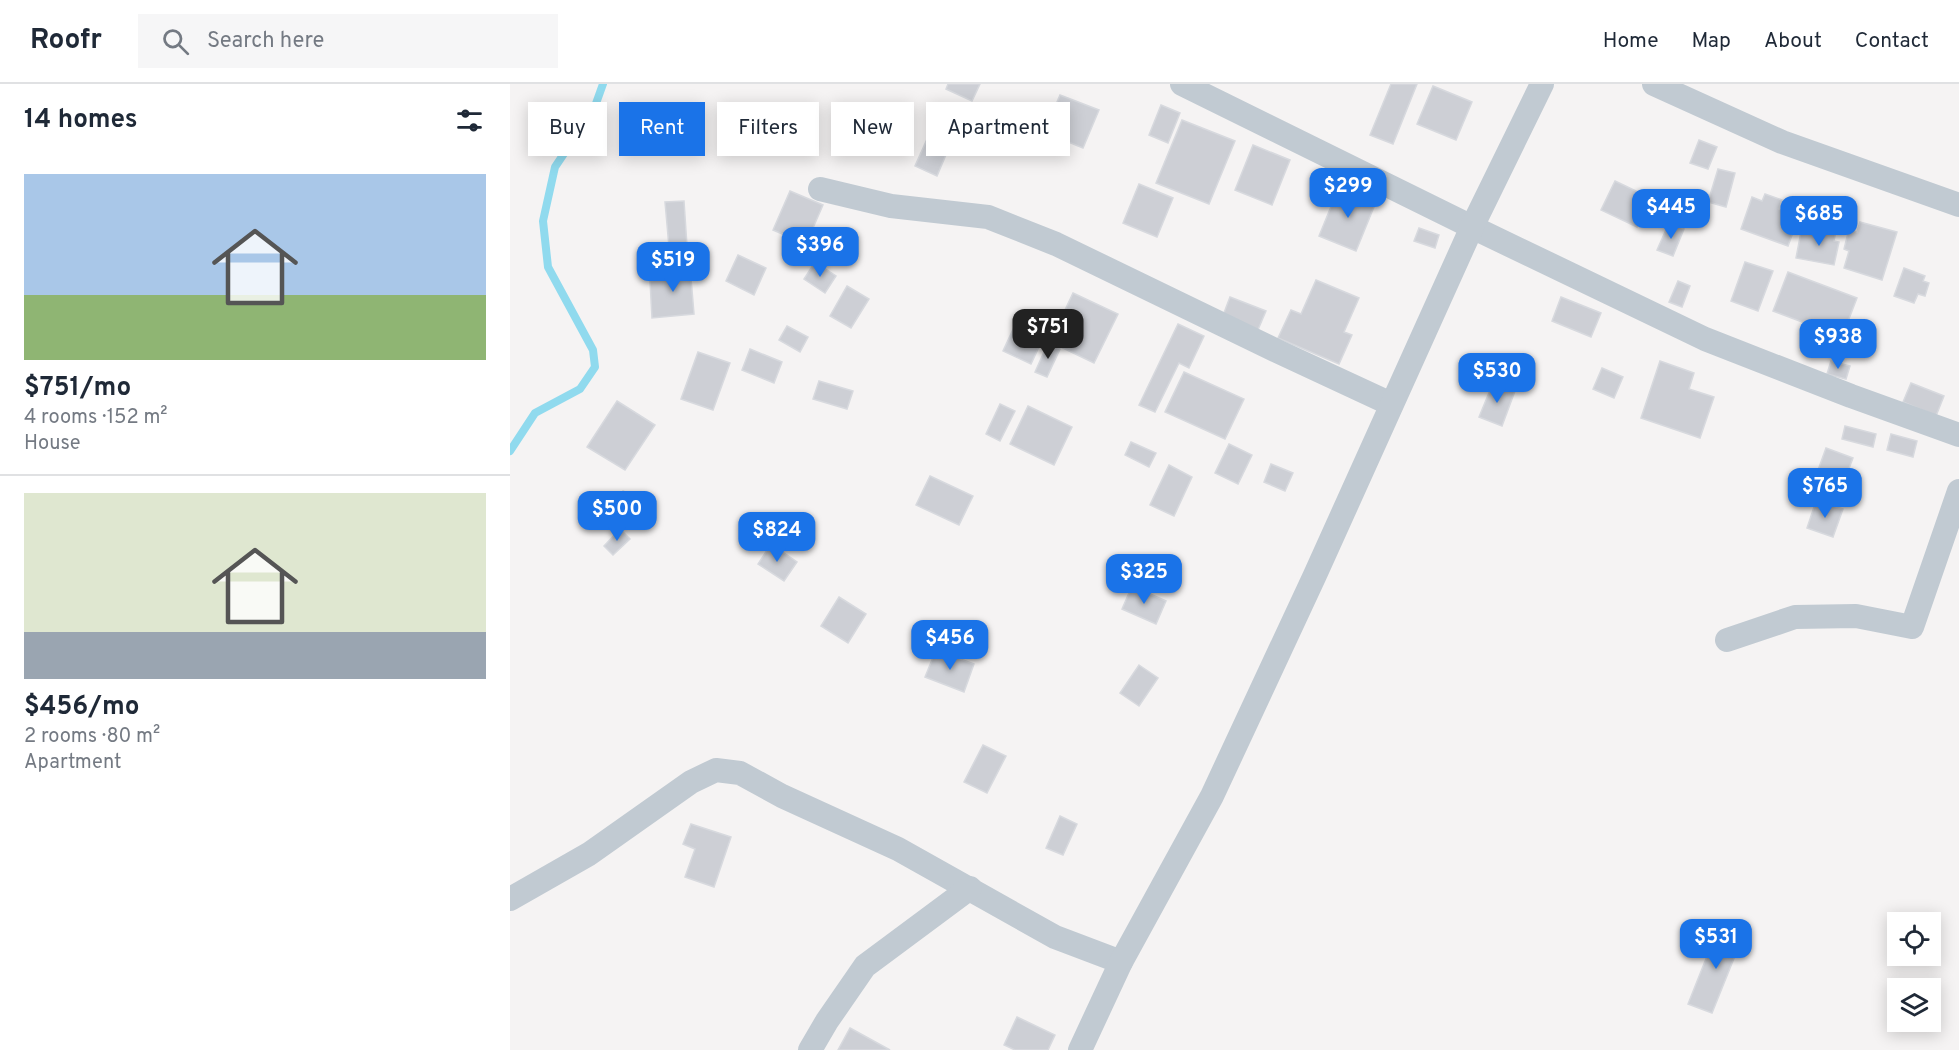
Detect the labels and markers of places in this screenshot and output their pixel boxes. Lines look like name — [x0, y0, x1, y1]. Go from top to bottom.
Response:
pin: $299 — [1312, 168, 1384, 219]
pin: $445 — [1635, 189, 1707, 240]
pin: $685 — [1783, 196, 1855, 247]
pin: $396 — [784, 227, 856, 278]
pin: $519 — [637, 242, 709, 293]
pin: $751 — [1012, 309, 1084, 360]
pin: $938 — [1802, 319, 1874, 370]
pin: $530 — [1461, 353, 1533, 404]
pin: $765 — [1789, 468, 1861, 519]
pin: $500 — [581, 491, 653, 542]
pin: $824 — [741, 512, 813, 563]
pin: $325 — [1108, 554, 1180, 605]
pin: $456 — [914, 620, 986, 671]
pin: $531 — [1680, 919, 1752, 970]

